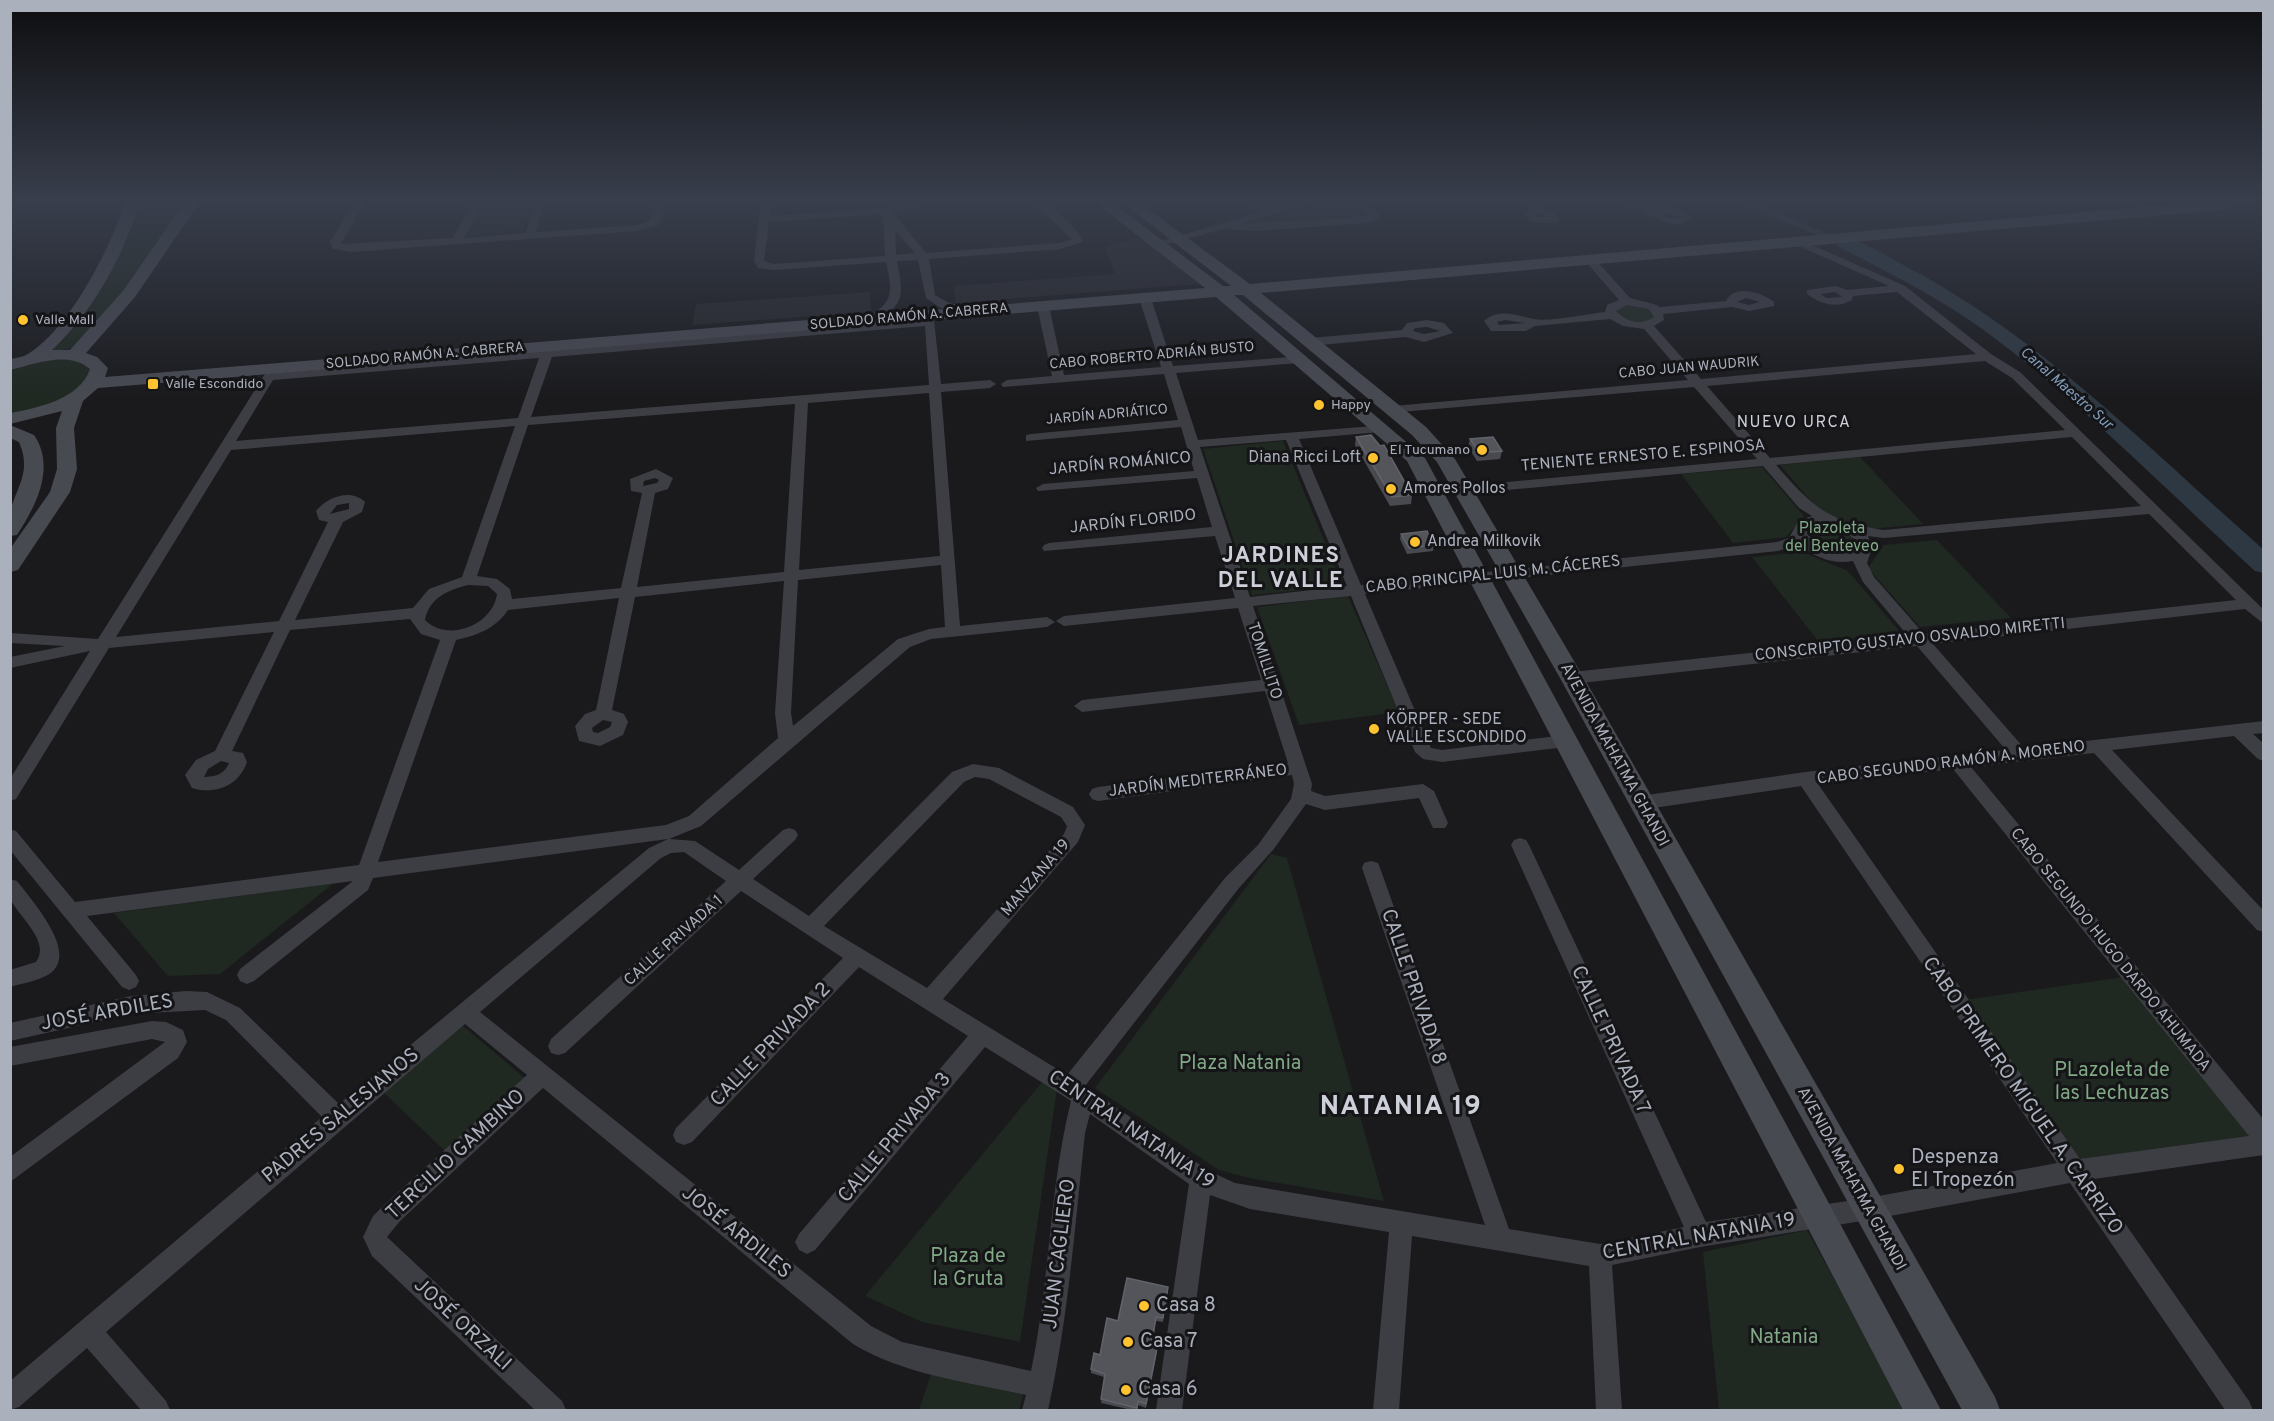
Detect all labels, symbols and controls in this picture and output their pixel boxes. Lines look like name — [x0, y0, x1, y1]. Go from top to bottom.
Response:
street label: SOLDADO RAMÓN A. CABRERA — [809, 299, 1009, 334]
place label: Valle Mall — [35, 312, 94, 329]
marker: Valle Mall — [16, 313, 30, 327]
street label: SOLDADO RAMÓN A. CABRERA — [325, 338, 525, 373]
street label: CABO ROBERTO ADRIÁN BUSTO — [1049, 338, 1255, 373]
water label: Canal Maestro Sur — [2016, 343, 2117, 435]
street label: CABO JUAN WAUDRIK — [1618, 353, 1760, 383]
place label: Valle Escondido — [165, 376, 263, 393]
marker: Valle Escondido — [146, 377, 160, 391]
place label: Happy — [1331, 397, 1371, 414]
marker: Happy — [1312, 398, 1326, 412]
street label: JARDÍN ADRIÁTICO — [1045, 400, 1169, 429]
district label: NUEVO URCA — [1737, 413, 1851, 433]
street label: TENIENTE ERNESTO E. ESPINOSA — [1520, 435, 1766, 477]
place label: El Tucumano — [1390, 442, 1470, 459]
marker: El Tucumano — [1475, 443, 1489, 457]
street label: JARDÍN ROMÁNICO — [1048, 446, 1192, 480]
place label: Diana Ricci Loft — [1248, 448, 1361, 468]
marker: Diana Ricci Loft — [1366, 451, 1380, 465]
place label: Amores Pollos — [1403, 479, 1506, 499]
marker: Amores Pollos — [1384, 482, 1398, 496]
street label: JARDÍN FLORIDO — [1069, 503, 1197, 539]
park label: Plazoleta del Benteveo — [1785, 519, 1879, 557]
place label: Andrea Milkovik — [1427, 532, 1541, 552]
marker: Andrea Milkovik — [1408, 535, 1422, 549]
district label: JARDINES DEL VALLE — [1218, 543, 1344, 595]
street label: CABO PRINCIPAL LUIS M. CÁCERES — [1364, 550, 1622, 598]
street label: CONSCRIPTO GUSTAVO OSVALDO MIRETTI — [1754, 614, 2066, 666]
street label: TOMILLITO — [1242, 620, 1286, 702]
street label: AVENIDA MAHATMA GHANDI — [1555, 660, 1673, 850]
place label: KÖRPER - SEDE VALLE ESCONDIDO — [1386, 708, 1527, 748]
marker: KÖRPER - SEDE VALLE ESCONDIDO — [1367, 722, 1381, 736]
street label: CABO SEGUNDO RAMÓN A. MORENO — [1815, 735, 2086, 789]
street label: JARDÍN MEDITERRÁNEO — [1107, 758, 1288, 802]
street label: CABO SEGUNDO HUGO DARDO AHUMADA — [2005, 824, 2215, 1076]
street label: MANZANA 19 — [997, 835, 1075, 921]
street label: CALLE PRIVADA 1 — [620, 891, 728, 991]
street label: CALLE PRIVADA 8 — [1374, 906, 1452, 1068]
street label: CABO PRIMERO MIGUEL A. CARRIZO — [1916, 952, 2128, 1240]
street label: CALLE PRIVADA 7 — [1564, 962, 1656, 1118]
street label: CALLE PRIVADA 2 — [705, 977, 837, 1113]
street label: JOSÉ ARDILES — [38, 987, 175, 1037]
street label: PADRES SALESIANOS — [257, 1043, 425, 1189]
park label: Plaza Natania — [1179, 1051, 1301, 1077]
park label: PLazoleta de las Lechuzas — [2054, 1058, 2170, 1107]
street label: CENTRAL NATANIA 19 — [1043, 1065, 1219, 1195]
street label: CALLE PRIVADA 3 — [833, 1067, 957, 1209]
street label: TERCILIO GAMBINO — [381, 1084, 531, 1226]
street label: AVENIDA MAHATMA GHANDI — [1792, 1084, 1910, 1274]
district label: NATANIA 19 — [1320, 1090, 1482, 1124]
place label: Despenza El Tropezón — [1911, 1145, 2015, 1194]
marker: Despenza El Tropezón — [1892, 1162, 1906, 1176]
street label: JUAN CAGLIERO — [1038, 1177, 1082, 1331]
street label: JOSÉ ARDILES — [676, 1179, 797, 1285]
street label: CENTRAL NATANIA 19 — [1600, 1207, 1798, 1267]
park label: Plaza de la Gruta — [930, 1244, 1006, 1293]
street label: JOSÉ ORZALI — [407, 1271, 518, 1377]
place label: Casa 8 — [1156, 1293, 1216, 1319]
marker: Casa 8 — [1137, 1299, 1151, 1313]
park label: Natania — [1750, 1325, 1818, 1351]
place label: Casa 7 — [1140, 1329, 1198, 1355]
marker: Casa 7 — [1121, 1335, 1135, 1349]
place label: Casa 6 — [1138, 1377, 1198, 1403]
marker: Casa 6 — [1119, 1383, 1133, 1397]

